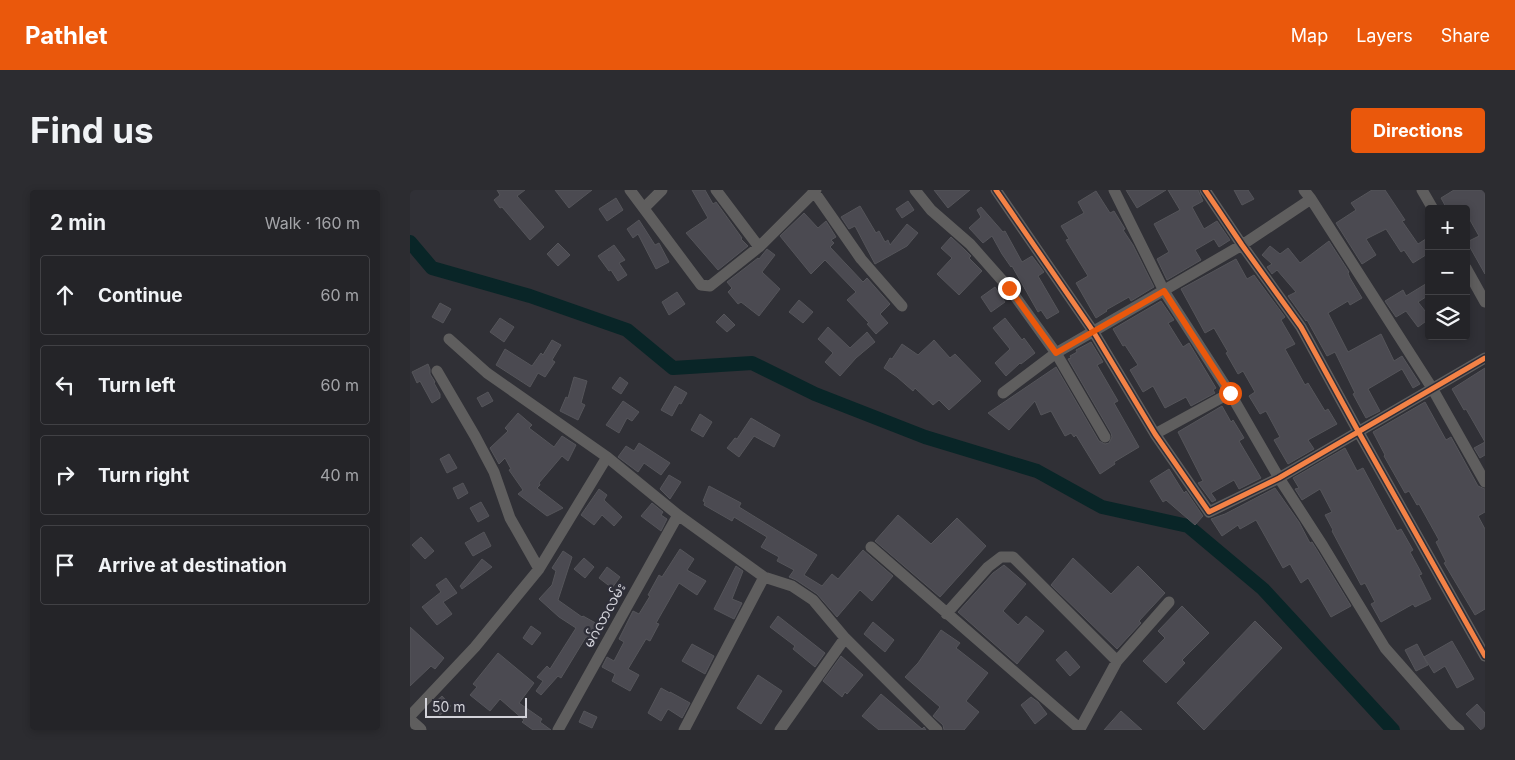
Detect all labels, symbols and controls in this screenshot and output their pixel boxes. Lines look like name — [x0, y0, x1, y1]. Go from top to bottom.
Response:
text: Pathlet — [25, 21, 108, 50]
text: Map — [1291, 25, 1328, 46]
text: Layers — [1356, 25, 1413, 46]
text: Share — [1441, 25, 1490, 46]
button: Directions — [1351, 108, 1485, 153]
text: Find us — [30, 109, 154, 151]
map controls — [1425, 205, 1470, 340]
button: + — [1425, 205, 1470, 250]
text: 2 min — [50, 210, 106, 235]
text: Walk · 160 m — [265, 213, 360, 233]
button: − — [1425, 250, 1470, 295]
route end — [998, 277, 1021, 300]
icon: ahead — [51, 281, 79, 309]
text: Continue — [98, 284, 183, 307]
text: 60 m — [320, 285, 359, 305]
button: layers — [1425, 295, 1470, 340]
icon: left — [51, 371, 79, 399]
text: Turn left — [98, 374, 176, 397]
text: 60 m — [320, 375, 359, 395]
route start — [1219, 382, 1242, 405]
icon: right — [51, 461, 79, 489]
text: Turn right — [98, 464, 189, 487]
text: 40 m — [320, 465, 359, 485]
icon: arrive — [51, 551, 79, 579]
text: Arrive at destination — [98, 554, 287, 577]
street label: မဂ်လာလမ်း — [578, 579, 629, 650]
scale bar — [425, 695, 528, 718]
text: 50 m — [432, 698, 466, 715]

